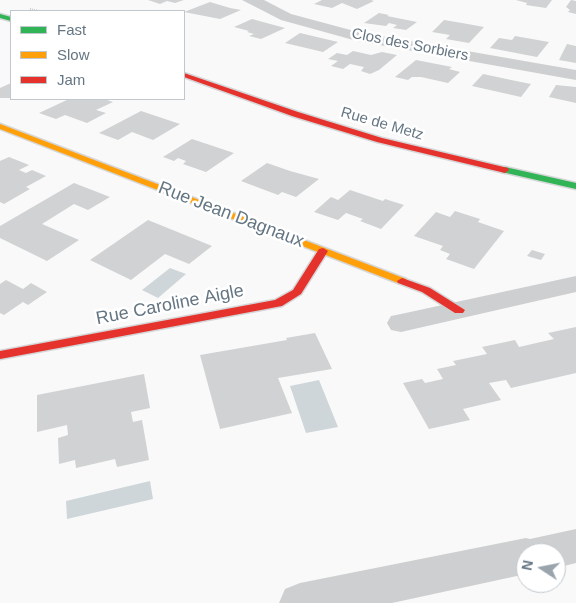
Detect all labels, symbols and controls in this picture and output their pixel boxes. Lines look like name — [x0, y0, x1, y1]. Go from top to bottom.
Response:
legend — [10, 10, 185, 100]
text: Fast — [57, 21, 86, 38]
street label: Clos des Sorbiers — [350, 25, 470, 65]
text: Slow — [57, 46, 90, 63]
text: Jam — [57, 71, 85, 88]
street label: Rue de Metz — [339, 104, 425, 144]
street label: Rue Jean Dagnaux — [155, 177, 307, 253]
street label: Rue Caroline Aigle — [94, 280, 246, 330]
north arrow — [516, 543, 566, 593]
text: N — [518, 559, 536, 572]

